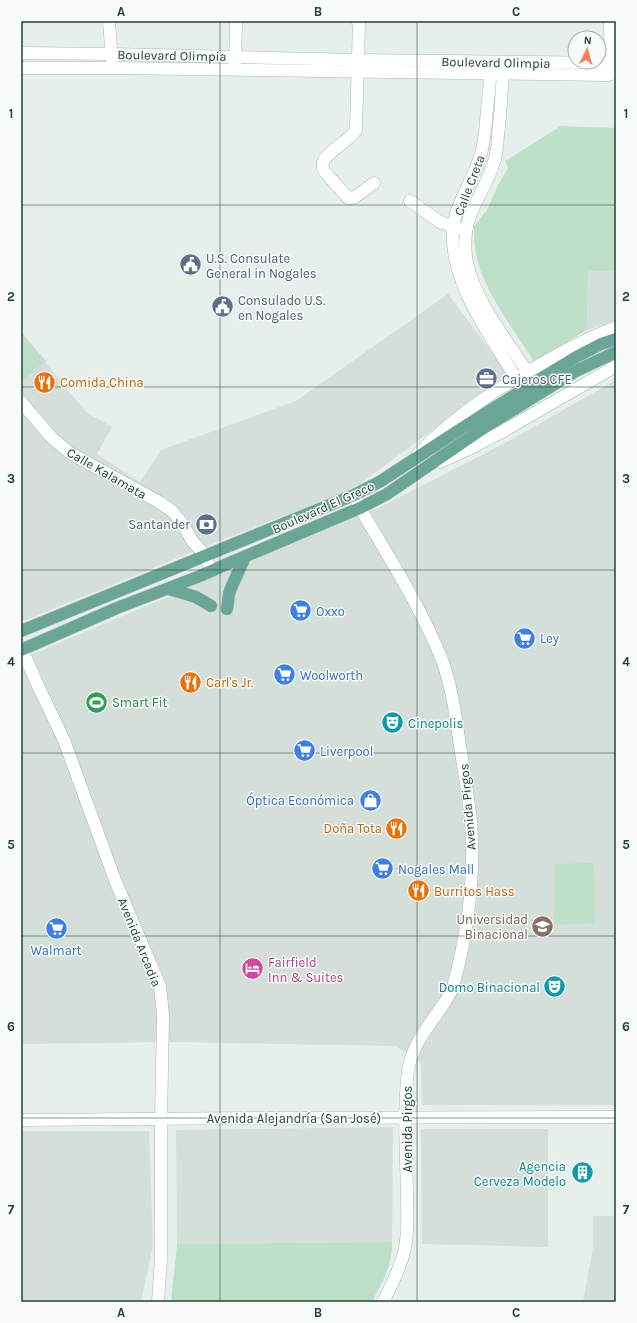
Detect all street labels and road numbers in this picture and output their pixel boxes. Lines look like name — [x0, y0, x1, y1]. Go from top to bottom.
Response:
street label: Boulevard Olimpia — [117, 47, 227, 64]
street label: Boulevard Olimpia — [441, 54, 551, 71]
street label: Calle Creta — [451, 153, 488, 218]
street label: Calle Kalamata — [64, 445, 149, 502]
street label: Boulevard El Greco — [270, 478, 377, 537]
street label: Avenida Pirgos — [456, 763, 479, 851]
street label: Avenida Arcadia — [115, 895, 164, 989]
street label: Avenida Pirgos — [400, 1085, 415, 1172]
street label: Avenida Alejandría (San José) — [207, 1111, 381, 1126]

